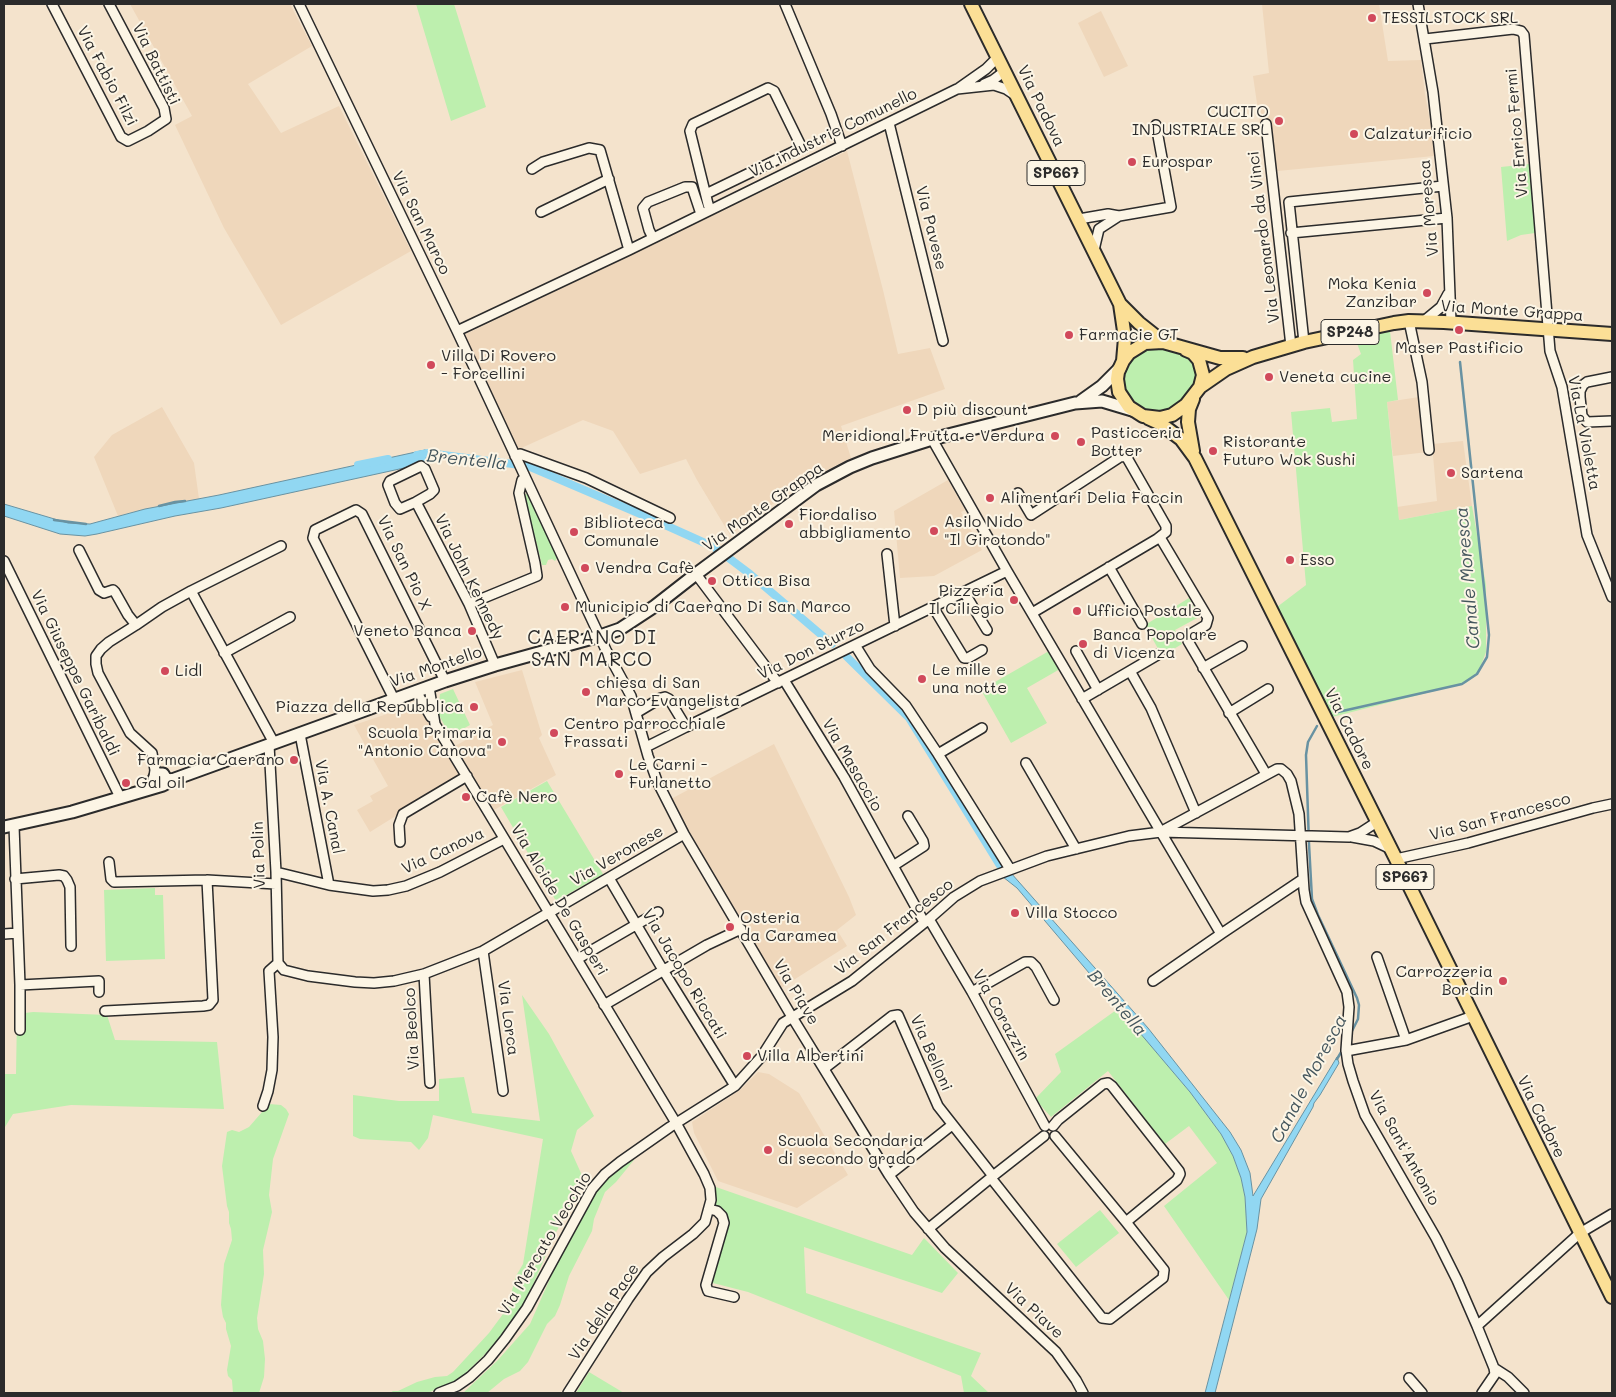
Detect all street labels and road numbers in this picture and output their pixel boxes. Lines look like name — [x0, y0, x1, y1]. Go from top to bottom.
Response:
street label: Via Battisti — [128, 20, 184, 108]
street label: Via Fabio Filzi — [73, 23, 141, 129]
street label: Via Padova — [1013, 62, 1069, 150]
street label: Via Enrico Fermi — [1502, 68, 1532, 198]
street label: Via industrie Comunello — [746, 84, 920, 182]
street label: Via Leonardo da Vinci — [1244, 150, 1284, 324]
street label: Via Moresca — [1415, 159, 1443, 257]
road number: SP667 — [1027, 160, 1085, 186]
street label: Via San Marco — [388, 168, 454, 278]
street label: Via Pavese — [911, 184, 951, 272]
street label: Via Monte Grappa — [1440, 296, 1584, 326]
road number: SP248 — [1321, 320, 1379, 344]
street label: Via La Violetta — [1563, 374, 1605, 492]
street label: Via Monte Grappa — [699, 458, 827, 556]
street label: Via John Kennedy — [430, 511, 508, 643]
street label: Via San Pio X — [373, 512, 435, 614]
street label: Via Giuseppe Garibaldi — [26, 587, 124, 759]
street label: Via Don Sturzo — [755, 616, 867, 684]
street label: Via Montello — [388, 642, 484, 692]
street label: Via Cadore — [1320, 685, 1378, 773]
street label: Via Masaccio — [818, 715, 886, 815]
street label: Via A. Canal — [310, 758, 348, 856]
street label: Via San Francesco — [1427, 789, 1573, 845]
street label: Via Polin — [248, 821, 270, 889]
street label: Via Alcide De Gasperi — [506, 821, 612, 979]
street label: Via Veronese — [567, 822, 667, 890]
street label: Via Canova — [399, 824, 487, 878]
road number: SP667 — [1376, 864, 1434, 890]
street label: Via San Francesco — [831, 875, 957, 979]
street label: Via Jacopo Riccati — [638, 906, 730, 1042]
street label: Via Piave — [769, 956, 823, 1028]
street label: Via Corazzin — [968, 966, 1034, 1064]
street label: Via Lorca — [493, 979, 523, 1057]
street label: Via Beolco — [400, 987, 424, 1071]
street label: Via Belloni — [906, 1012, 956, 1094]
street label: Via Cadore — [1513, 1073, 1569, 1161]
street label: Via Sant'Antonio — [1364, 1087, 1444, 1209]
street label: Via Mercato Vecchio — [494, 1169, 596, 1319]
street label: Via della Pace — [565, 1260, 643, 1364]
street label: Via Piave — [1001, 1279, 1067, 1343]

